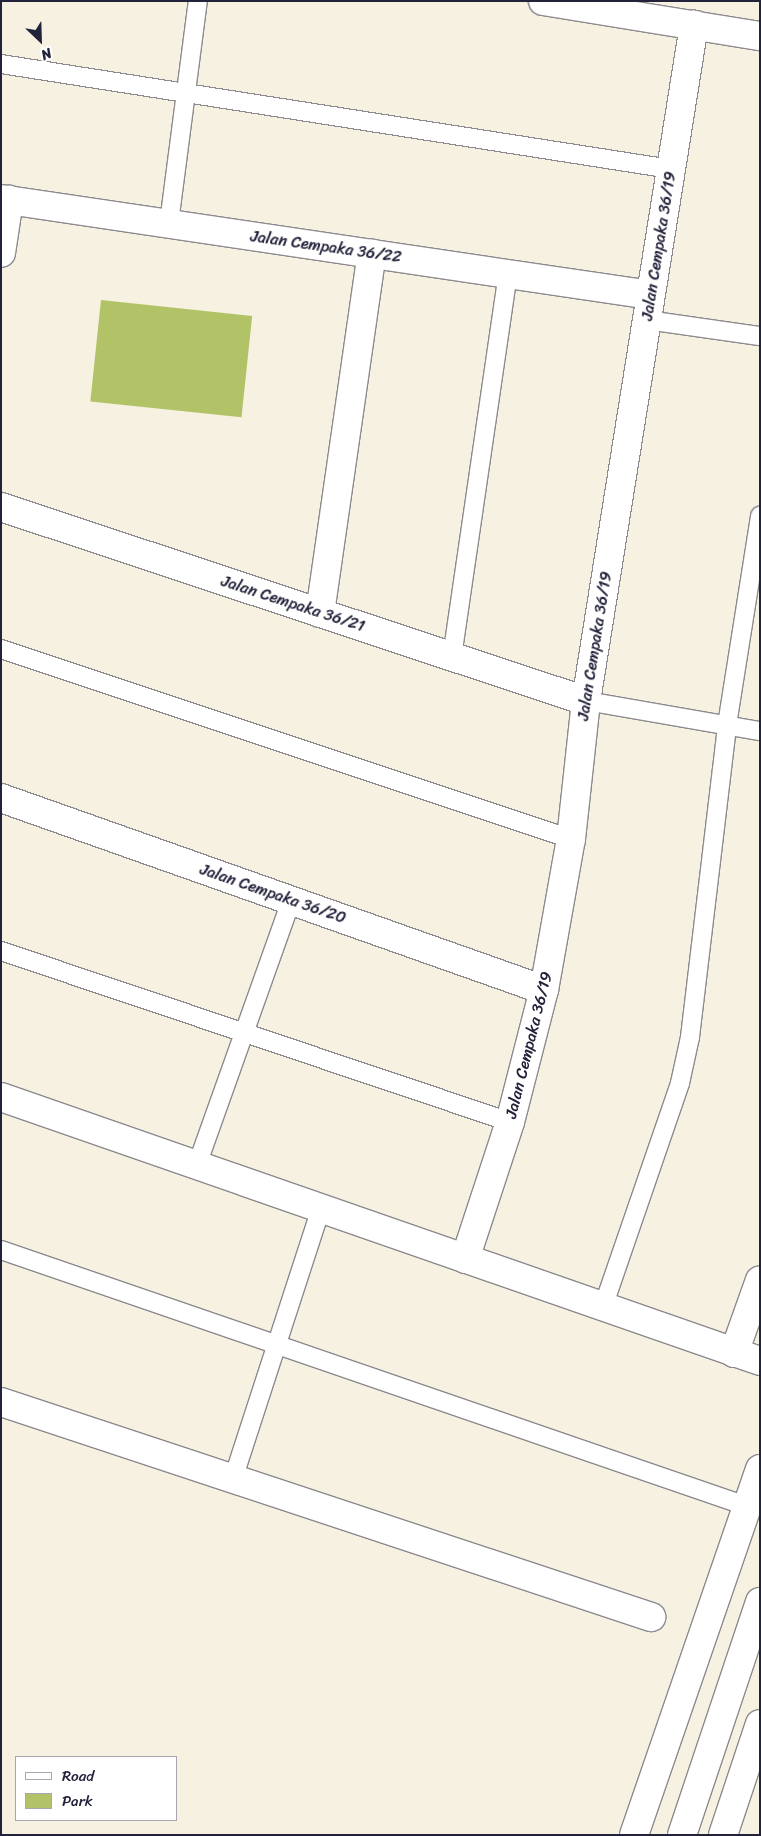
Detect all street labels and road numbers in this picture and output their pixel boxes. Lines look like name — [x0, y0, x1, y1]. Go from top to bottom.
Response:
street label: Jalan Cempaka 36/19 — [638, 170, 680, 322]
street label: Jalan Cempaka 36/22 — [249, 227, 403, 267]
street label: Jalan Cempaka 36/19 — [574, 570, 616, 722]
street label: Jalan Cempaka 36/21 — [218, 572, 368, 636]
street label: Jalan Cempaka 36/20 — [197, 860, 349, 928]
street label: Jalan Cempaka 36/19 — [501, 969, 557, 1121]

